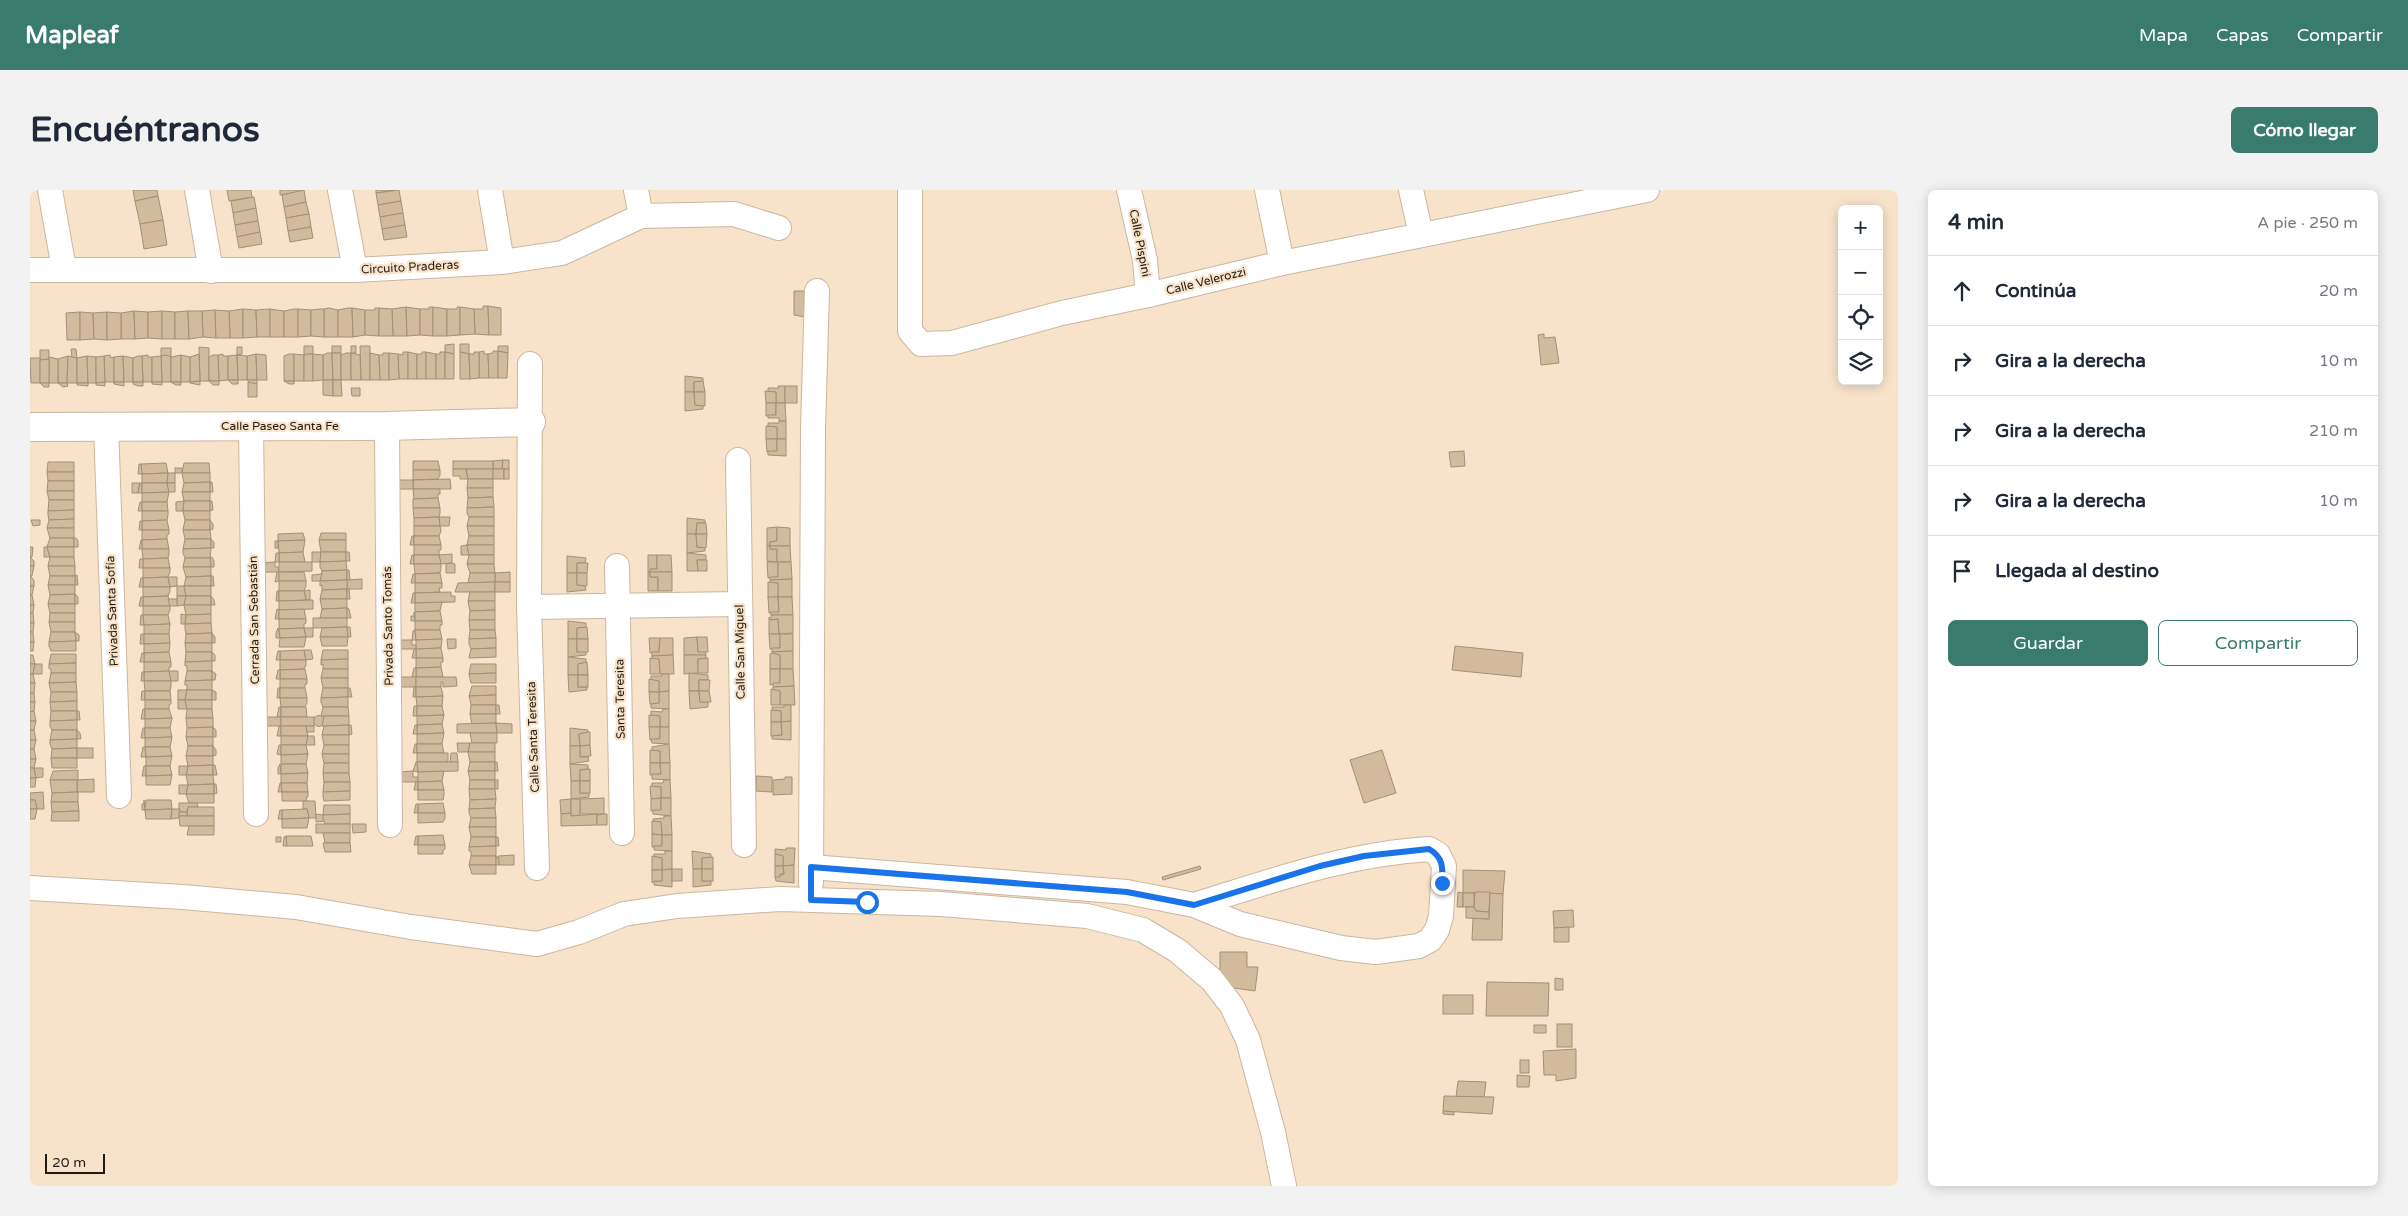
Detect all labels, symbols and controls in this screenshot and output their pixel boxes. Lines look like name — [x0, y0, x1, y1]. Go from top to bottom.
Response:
text: Mapleaf — [25, 21, 119, 50]
text: Mapa — [2139, 24, 2188, 46]
text: Capas — [2216, 24, 2269, 46]
text: Compartir — [2297, 24, 2383, 46]
button: Cómo llegar — [2231, 107, 2378, 153]
text: Encuéntranos — [30, 109, 260, 151]
map controls — [1838, 205, 1883, 385]
button: + — [1838, 205, 1883, 250]
street label: Calle Pispini — [1127, 208, 1153, 278]
text: 4 min — [1948, 210, 2004, 235]
text: A pie · 250 m — [2257, 213, 2358, 233]
button: − — [1838, 250, 1883, 295]
street label: Circuito Praderas — [361, 257, 460, 277]
street label: Calle Velerozzi — [1165, 264, 1247, 298]
icon: ahead — [1948, 277, 1976, 305]
text: Continúa — [1995, 280, 2077, 302]
text: 20 m — [2319, 281, 2358, 301]
button: locate — [1838, 295, 1883, 340]
button: layers — [1838, 340, 1883, 385]
icon: right — [1948, 347, 1976, 375]
text: Gira a la derecha — [1995, 350, 2146, 372]
text: 10 m — [2319, 351, 2358, 371]
icon: right — [1948, 417, 1976, 445]
street label: Calle Paseo Santa Fe — [221, 419, 339, 433]
text: Gira a la derecha — [1995, 420, 2146, 442]
text: 210 m — [2309, 421, 2358, 441]
icon: right — [1948, 487, 1976, 515]
text: Gira a la derecha — [1995, 490, 2146, 512]
text: 10 m — [2319, 491, 2358, 511]
street label: Privada Santa Sofía — [103, 555, 121, 667]
street label: Cerrada San Sebastián — [246, 556, 262, 684]
icon: arrive — [1948, 557, 1976, 585]
text: Llegada al destino — [1995, 560, 2159, 582]
street label: Privada Santo Tomás — [380, 566, 396, 686]
street label: Calle San Miguel — [732, 605, 748, 699]
button: Guardar — [1948, 620, 2148, 666]
button: Compartir — [2158, 620, 2358, 666]
street label: Santa Teresita — [612, 659, 628, 739]
street label: Calle Santa Teresita — [524, 681, 542, 793]
route end — [1431, 872, 1454, 895]
route start — [856, 891, 879, 914]
scale bar — [45, 1151, 105, 1174]
text: 20 m — [52, 1154, 86, 1171]

